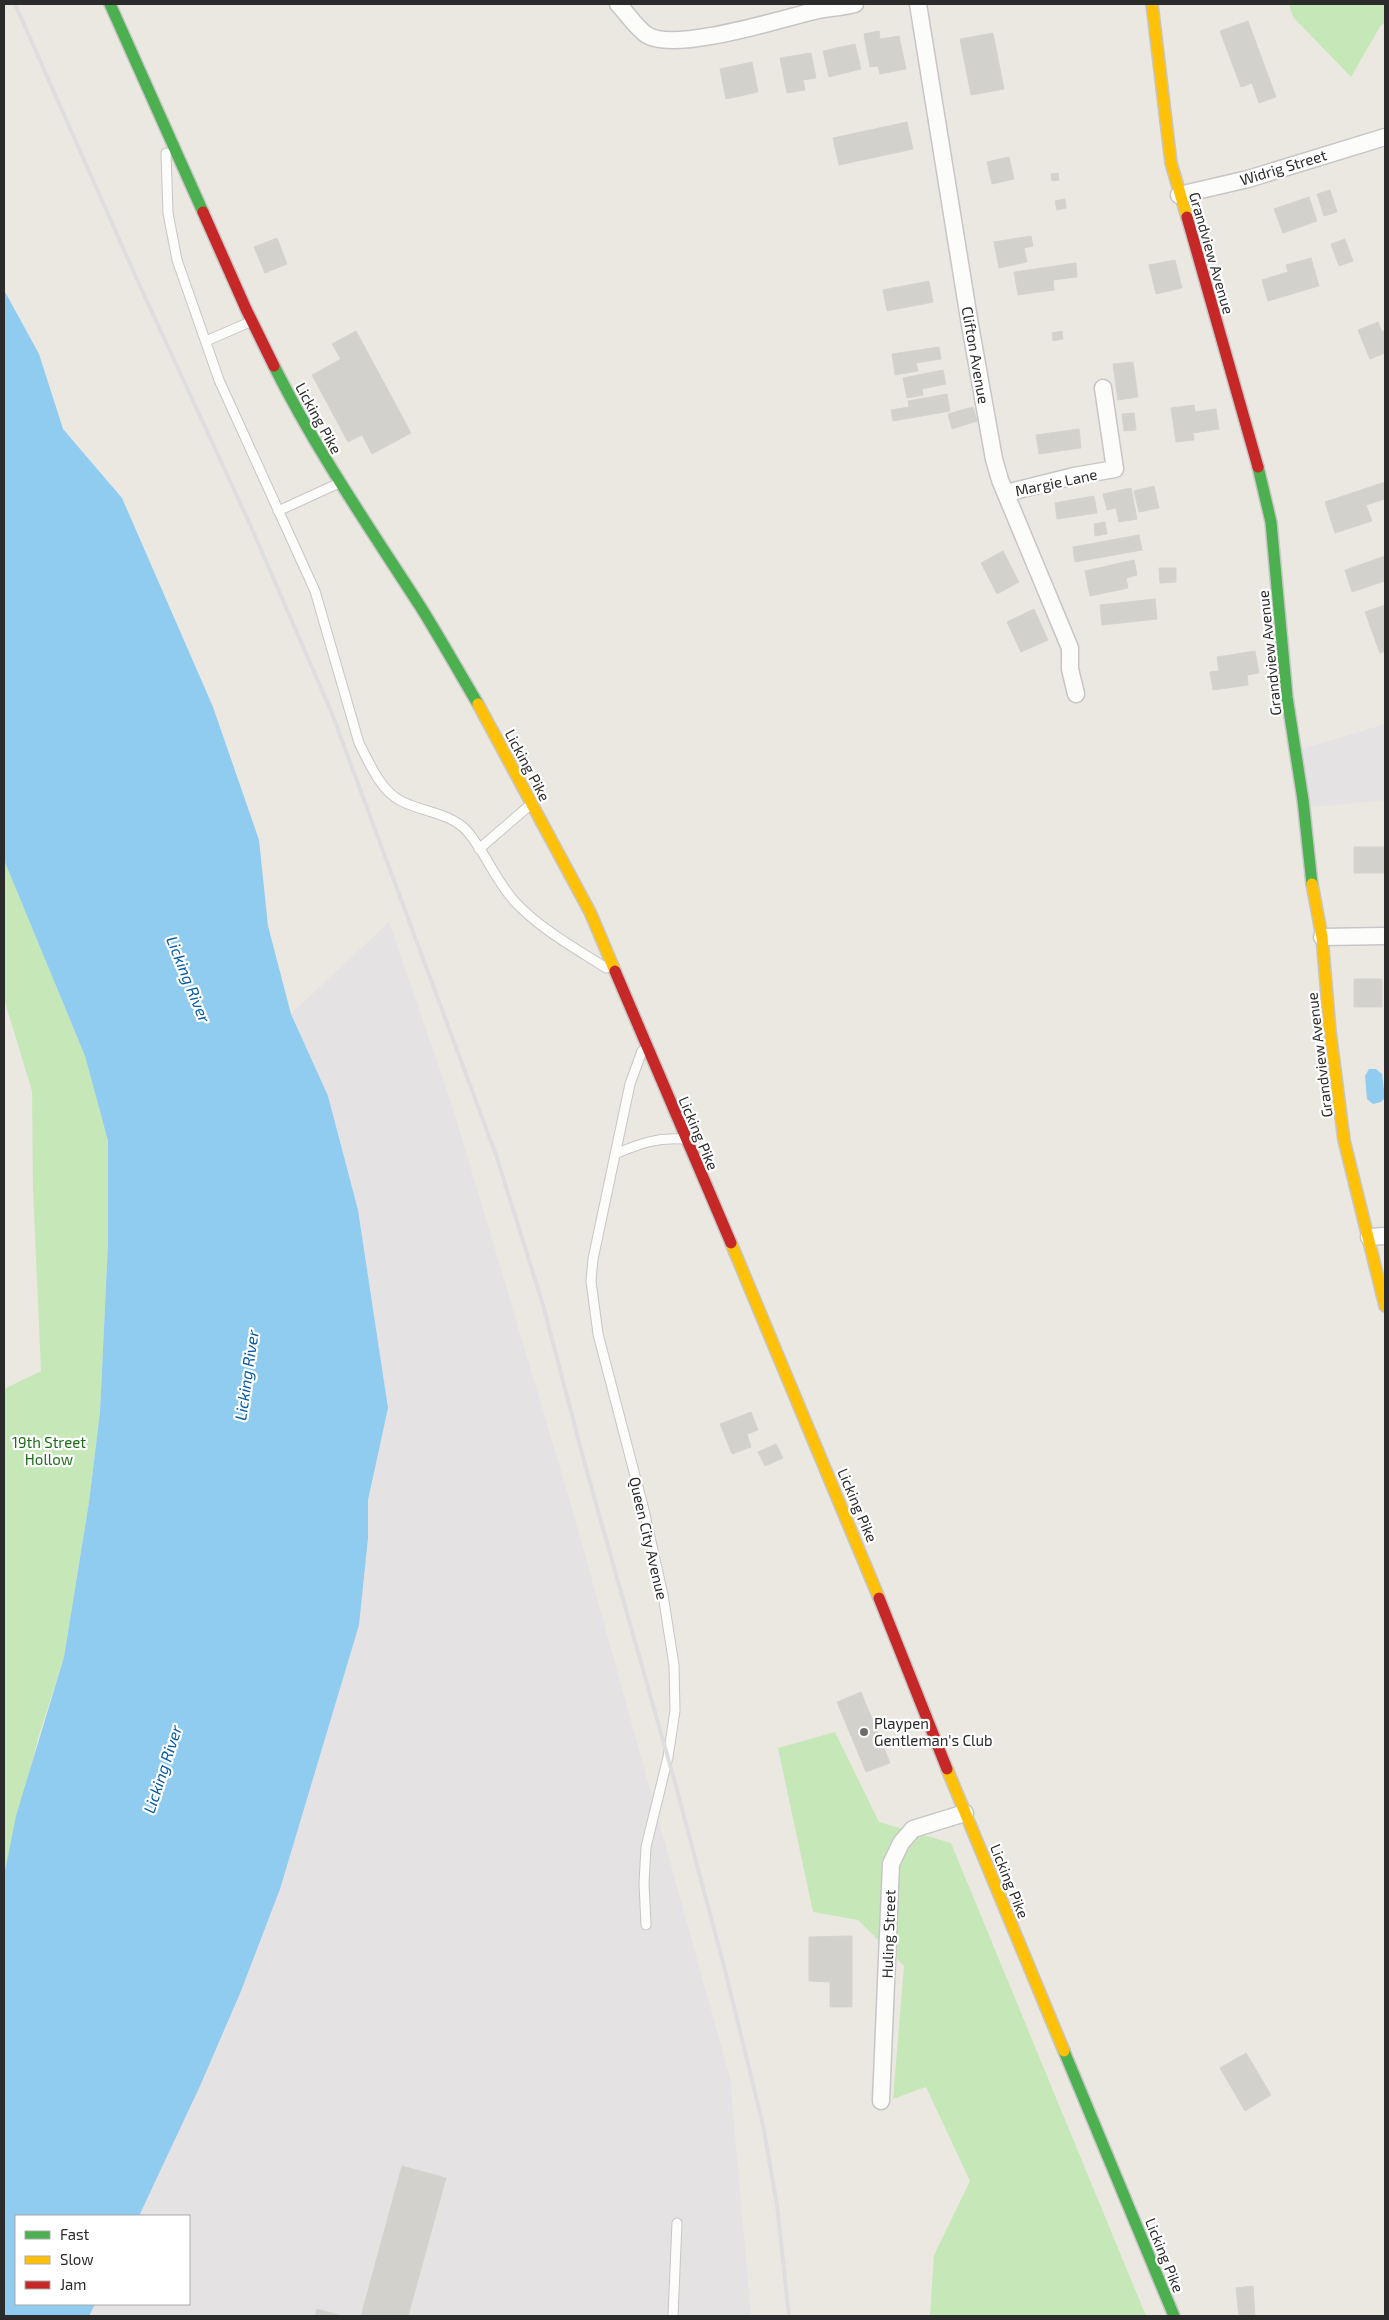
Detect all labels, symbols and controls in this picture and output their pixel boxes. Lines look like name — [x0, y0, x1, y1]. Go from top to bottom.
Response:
street label: Widrig Street — [1237, 145, 1329, 189]
street label: Grandview Avenue — [1186, 190, 1238, 316]
street label: Clifton Avenue — [959, 305, 993, 405]
street label: Licking Pike — [292, 379, 346, 457]
street label: Margie Lane — [1013, 465, 1099, 499]
street label: Grandview Avenue — [1253, 589, 1285, 717]
street label: Licking Pike — [502, 726, 554, 804]
water label: Licking River — [163, 933, 215, 1026]
street label: Grandview Avenue — [1302, 991, 1336, 1119]
street label: Licking Pike — [675, 1093, 723, 1173]
water label: Licking River — [230, 1328, 262, 1422]
park label: 19th Street Hollow — [12, 1433, 86, 1468]
street label: Licking Pike — [834, 1465, 882, 1545]
street label: Queen City Avenue — [625, 1475, 672, 1601]
place label: Playpen Gentleman's Club — [874, 1714, 993, 1749]
water label: Licking River — [139, 1722, 185, 1815]
marker: Playpen Gentleman's Club — [858, 1726, 870, 1738]
street label: Licking Pike — [987, 1841, 1033, 1921]
street label: Huling Street — [877, 1889, 899, 1979]
legend — [15, 2215, 190, 2305]
street label: Licking Pike — [1142, 2215, 1188, 2295]
text: Fast — [60, 2225, 90, 2243]
text: Slow — [60, 2250, 94, 2268]
text: Jam — [60, 2275, 86, 2293]

